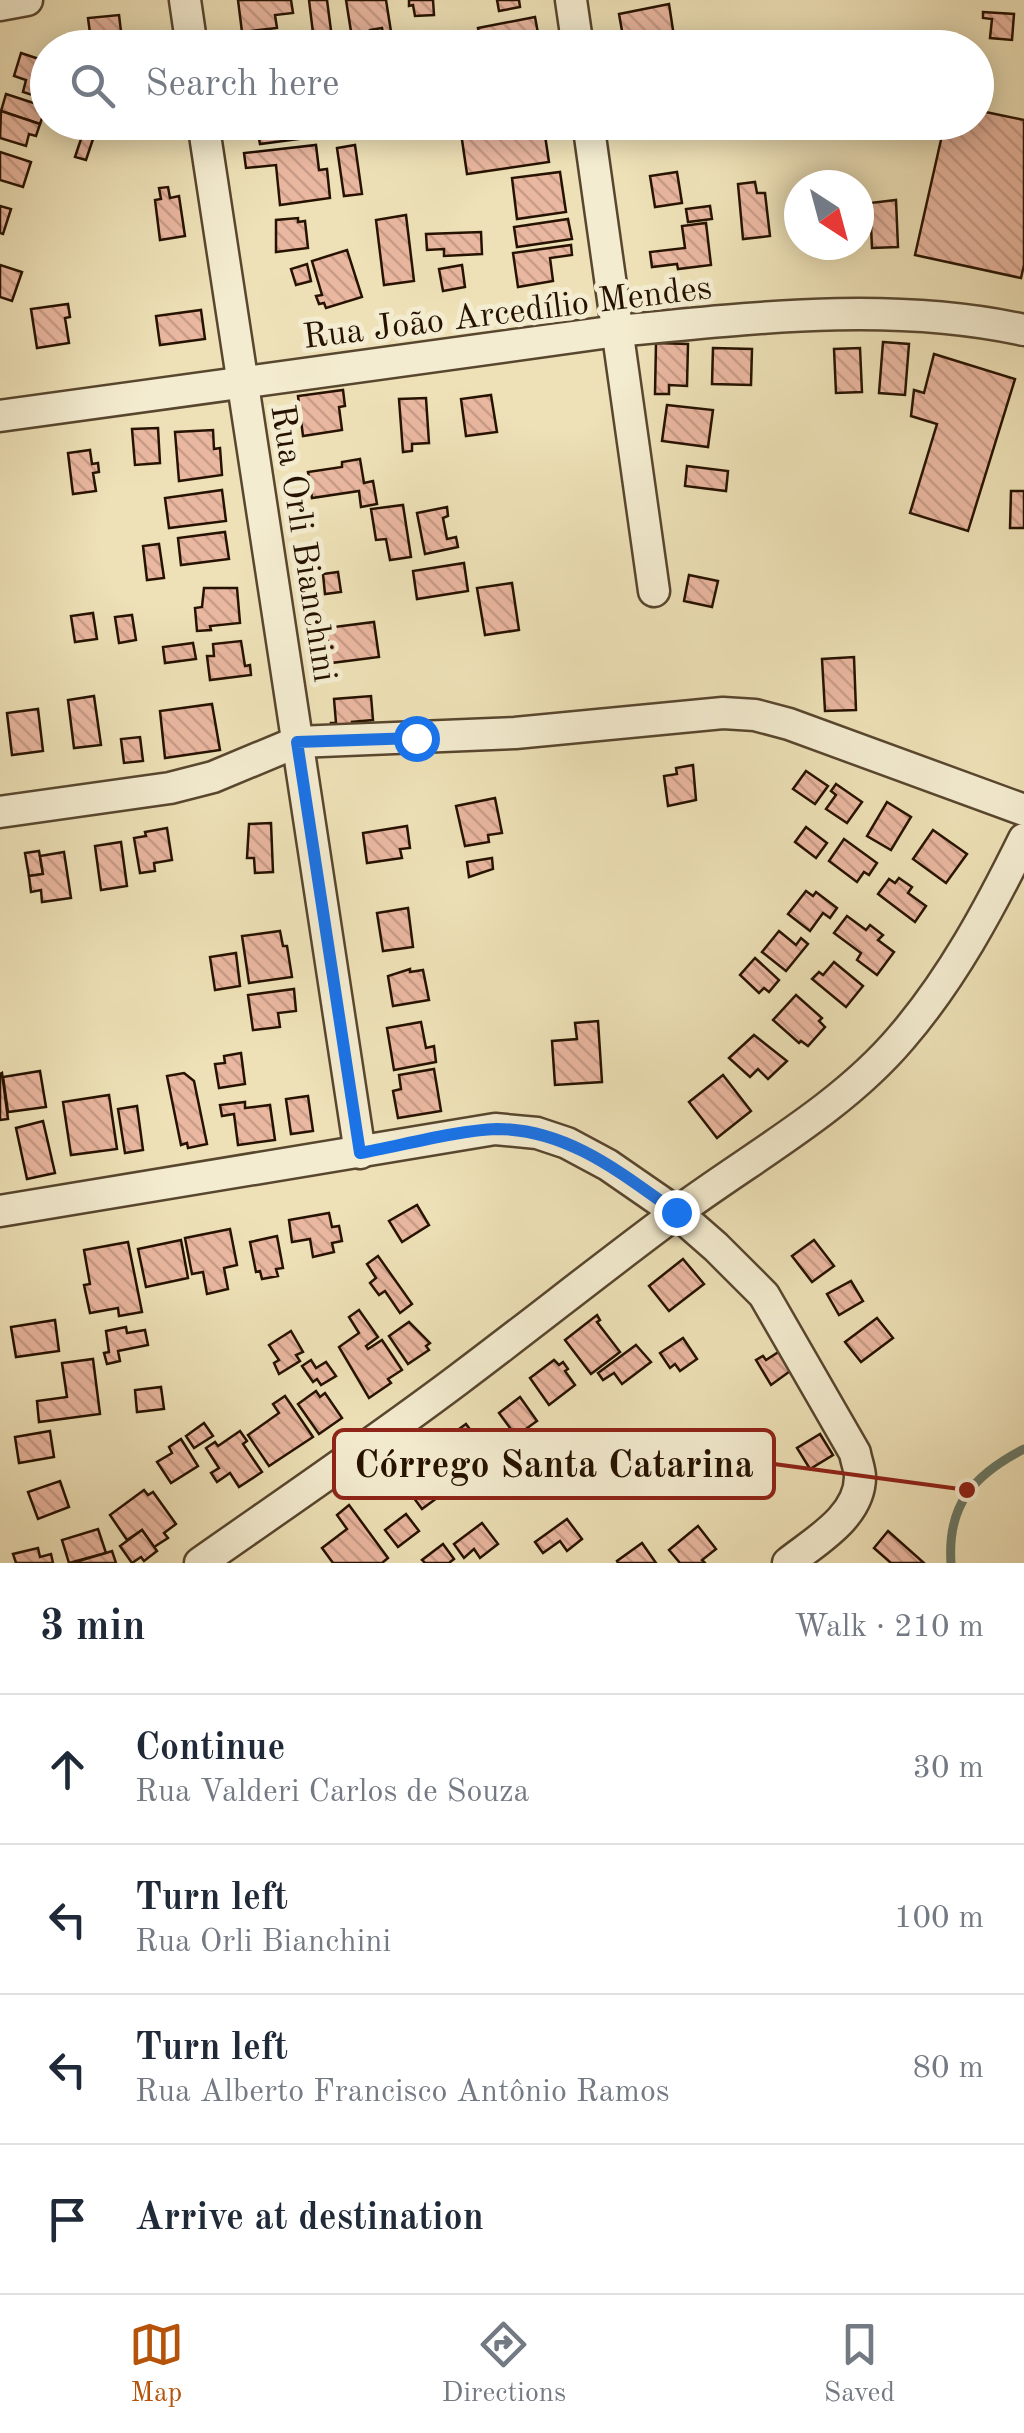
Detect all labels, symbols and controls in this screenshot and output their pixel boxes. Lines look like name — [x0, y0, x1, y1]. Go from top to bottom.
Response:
search box — [30, 30, 994, 140]
icon: search — [65, 58, 120, 113]
text: Search here — [145, 66, 340, 104]
north arrow — [784, 170, 874, 260]
street label: Rua João Arcedílio Mendes — [301, 271, 714, 356]
street label: Rua Orli Bianchini — [263, 402, 342, 685]
route start — [394, 716, 440, 762]
route end — [654, 1190, 700, 1236]
callout: Córrego Santa Catarina — [334, 1430, 774, 1498]
text: Córrego Santa Catarina — [354, 1448, 754, 1486]
text: 3 min — [40, 1607, 146, 1649]
text: Walk · 210 m — [794, 1612, 984, 1644]
text: Continue — [135, 1730, 285, 1768]
icon: ahead — [40, 1742, 95, 1797]
text: 30 m — [913, 1753, 984, 1785]
text: Rua Valderi Carlos de Souza — [135, 1777, 529, 1809]
text: Turn left — [135, 1880, 288, 1918]
icon: left — [40, 1892, 95, 1947]
text: 100 m — [894, 1903, 984, 1935]
text: Rua Orli Bianchini — [135, 1927, 391, 1959]
text: Turn left — [135, 2030, 288, 2068]
icon: left — [40, 2042, 95, 2097]
text: 80 m — [913, 2053, 984, 2085]
text: Rua Alberto Francisco Antônio Ramos — [135, 2077, 670, 2109]
icon: arrive — [40, 2192, 95, 2247]
text: Arrive at destination — [135, 2200, 484, 2238]
tab: Map — [129, 2317, 184, 2412]
tab: Directions — [442, 2317, 566, 2412]
tab: Saved — [824, 2317, 895, 2412]

